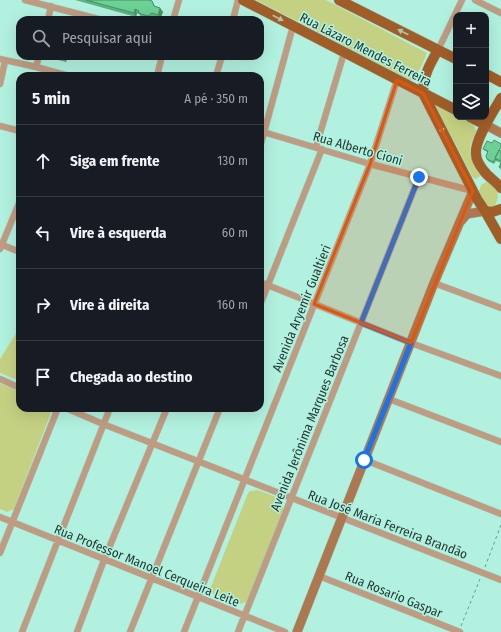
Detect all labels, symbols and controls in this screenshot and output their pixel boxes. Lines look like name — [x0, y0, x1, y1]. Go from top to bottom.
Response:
street label: Rua Lázaro Mendes Ferreira — [297, 10, 434, 89]
map controls — [453, 12, 489, 120]
button: + — [453, 12, 489, 48]
one-way arrow — [272, 15, 284, 21]
search box — [16, 16, 264, 60]
icon: search — [30, 27, 52, 49]
text: Pesquisar aqui — [62, 29, 152, 47]
one-way arrow — [397, 29, 409, 36]
button: − — [453, 48, 489, 84]
button: layers — [453, 84, 489, 120]
text: 5 min — [32, 88, 70, 109]
text: A pé · 350 m — [184, 91, 248, 106]
one-way arrow — [438, 122, 444, 133]
street label: Rua Alberto Cioni — [311, 129, 404, 168]
icon: ahead — [32, 150, 54, 172]
text: Siga em frente — [70, 152, 160, 170]
text: 130 m — [217, 153, 248, 168]
route end — [410, 168, 428, 186]
icon: left — [32, 222, 54, 244]
text: Vire à esquerda — [70, 224, 167, 242]
text: 60 m — [222, 225, 248, 240]
street label: Avenida Aryemir Gualtieri — [269, 243, 334, 374]
icon: right — [32, 294, 54, 316]
text: Vire à direita — [70, 296, 149, 314]
text: 160 m — [217, 297, 248, 312]
street label: Avenida Jerônima Marques Barbosa — [267, 333, 352, 513]
icon: arrive — [32, 366, 54, 388]
text: Chegada ao destino — [70, 368, 192, 386]
route start — [355, 451, 373, 469]
street label: Rua José Maria Ferreira Brandão — [306, 487, 470, 562]
street label: Rua Professor Manoel Cerqueira Leite — [52, 521, 242, 610]
street label: Rua Rosario Gaspar — [343, 568, 445, 621]

